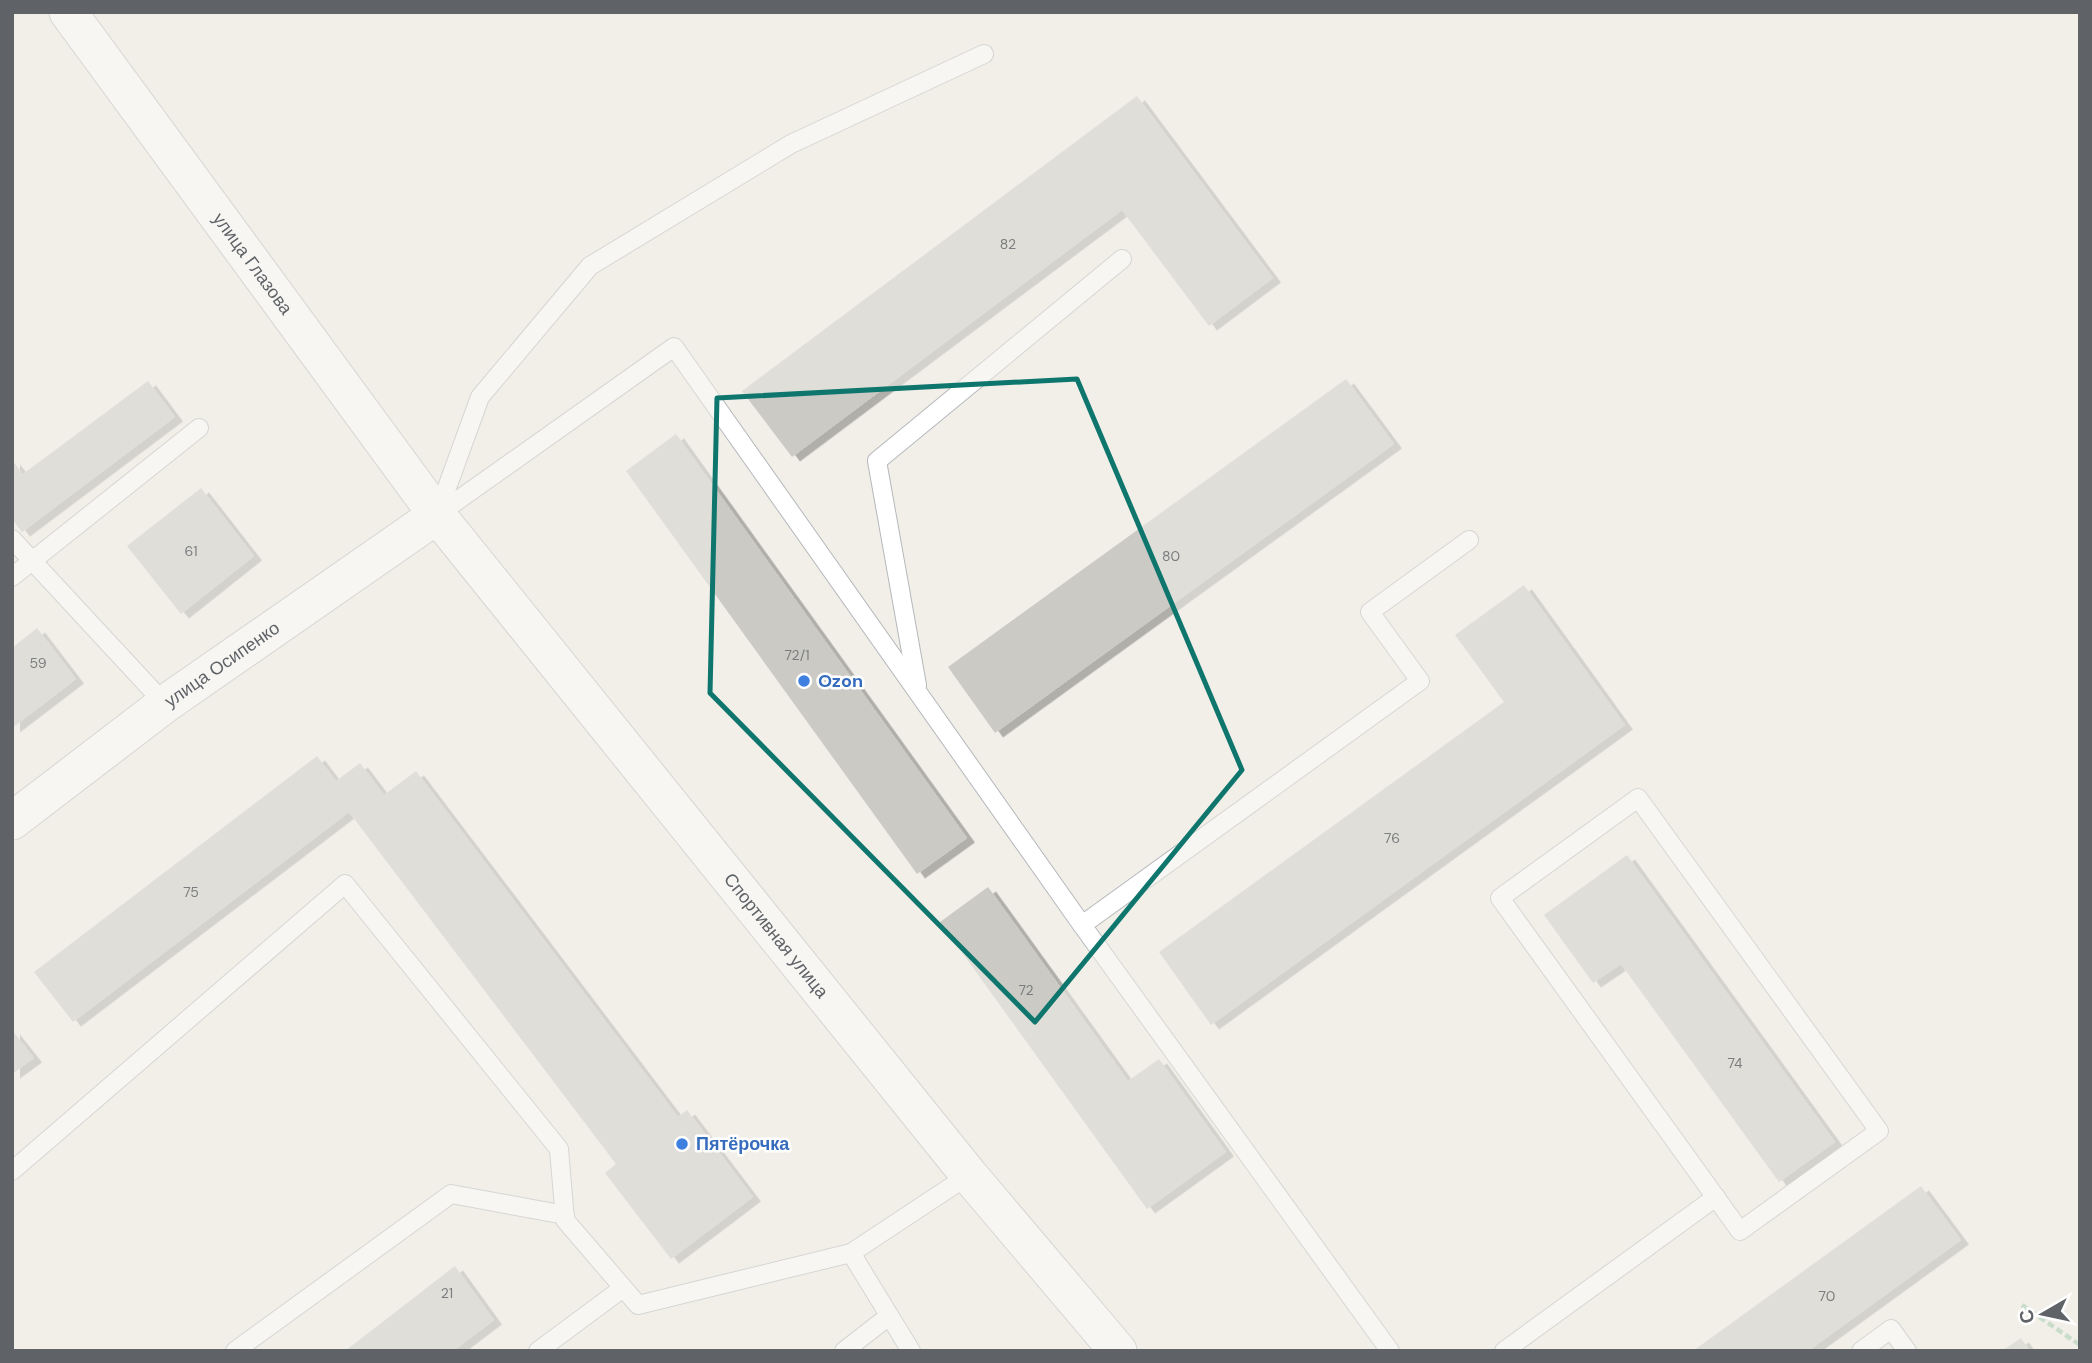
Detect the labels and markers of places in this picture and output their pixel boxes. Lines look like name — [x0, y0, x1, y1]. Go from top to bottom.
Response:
place label: Ozon — [818, 669, 863, 693]
marker: Ozon — [796, 673, 812, 689]
place label: Пятёрочка — [696, 1132, 790, 1156]
marker: Пятёрочка — [674, 1136, 690, 1152]

